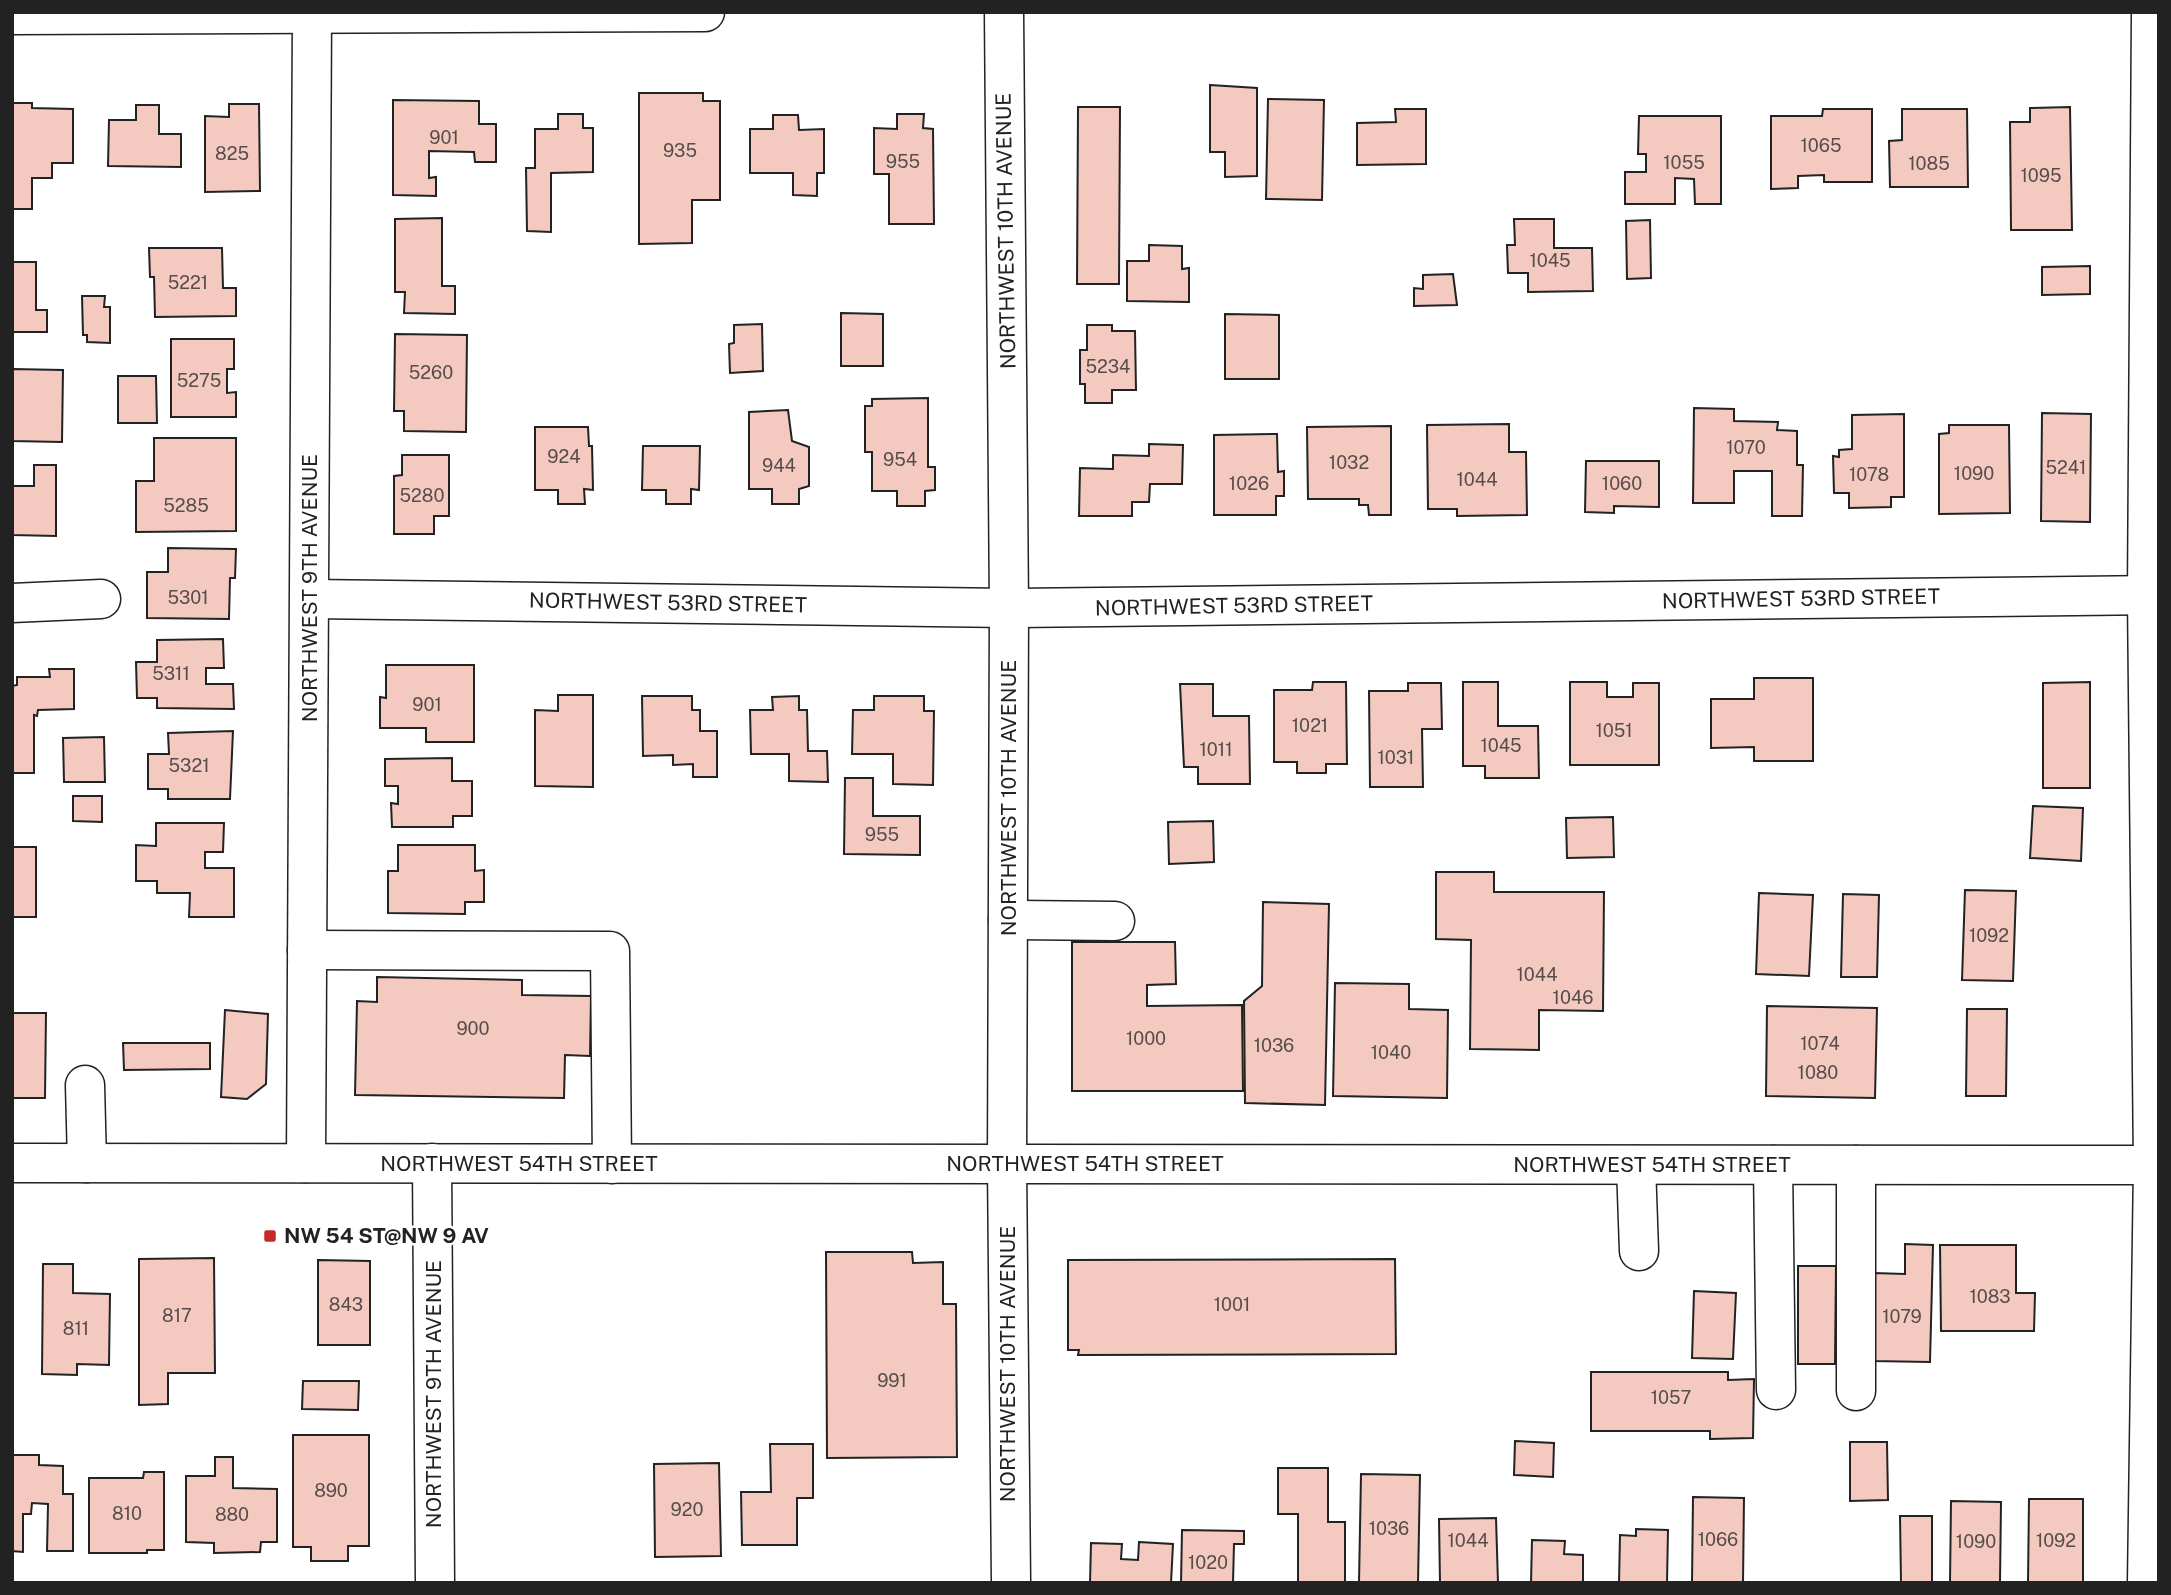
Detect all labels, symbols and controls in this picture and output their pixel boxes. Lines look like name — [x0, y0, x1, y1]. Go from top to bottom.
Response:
street label: NORTHWEST 10TH AVENUE — [991, 93, 1020, 369]
house number: 901 — [429, 127, 459, 148]
house number: 1065 — [1801, 135, 1841, 156]
house number: 935 — [663, 140, 697, 161]
house number: 825 — [215, 143, 249, 164]
house number: 955 — [886, 151, 920, 172]
house number: 1055 — [1663, 152, 1705, 173]
house number: 1085 — [1908, 153, 1950, 174]
house number: 1095 — [2021, 165, 2062, 186]
house number: 1045 — [1529, 250, 1571, 271]
house number: 5221 — [168, 272, 208, 293]
house number: 5234 — [1086, 356, 1130, 377]
house number: 5260 — [409, 362, 453, 383]
house number: 5275 — [177, 370, 221, 391]
house number: 1070 — [1726, 437, 1766, 458]
house number: 924 — [547, 446, 581, 467]
house number: 954 — [883, 449, 917, 470]
house number: 1032 — [1329, 452, 1369, 473]
street label: NORTHWEST 9TH AVENUE — [297, 454, 322, 722]
house number: 944 — [762, 455, 796, 476]
house number: 5241 — [2046, 457, 2086, 478]
house number: 1090 — [1954, 463, 1994, 484]
house number: 1078 — [1849, 464, 1889, 485]
house number: 1044 — [1457, 469, 1497, 490]
house number: 1026 — [1229, 473, 1269, 494]
house number: 1060 — [1602, 473, 1642, 494]
house number: 5280 — [400, 485, 444, 506]
house number: 5285 — [163, 495, 209, 516]
street label: NORTHWEST 53RD STREET — [1662, 584, 1940, 613]
house number: 5301 — [167, 587, 209, 608]
street label: NORTHWEST 53RD STREET — [529, 588, 807, 617]
street label: NORTHWEST 53RD STREET — [1095, 591, 1373, 620]
street label: NORTHWEST 10TH AVENUE — [996, 660, 1021, 936]
house number: 5311 — [152, 663, 190, 684]
house number: 901 — [412, 694, 442, 715]
house number: 1021 — [1292, 715, 1328, 736]
house number: 1051 — [1595, 720, 1633, 741]
house number: 1045 — [1480, 735, 1522, 756]
house number: 1011 — [1200, 739, 1233, 760]
house number: 1031 — [1378, 747, 1414, 768]
house number: 5321 — [169, 755, 209, 776]
house number: 955 — [865, 824, 899, 845]
house number: 1092 — [1969, 925, 2009, 946]
house number: 1044 — [1517, 964, 1557, 985]
house number: 1046 — [1553, 987, 1593, 1008]
house number: 900 — [456, 1018, 490, 1039]
house number: 1000 — [1126, 1028, 1166, 1049]
house number: 1074 — [1800, 1033, 1840, 1054]
house number: 1036 — [1254, 1035, 1294, 1056]
house number: 1040 — [1371, 1042, 1411, 1063]
house number: 1080 — [1798, 1062, 1838, 1083]
street label: NORTHWEST 54TH STREET — [380, 1151, 658, 1176]
street label: NORTHWEST 54TH STREET — [946, 1151, 1224, 1176]
street label: NORTHWEST 54TH STREET — [1513, 1152, 1791, 1177]
place label: NW 54 ST@NW 9 AV — [284, 1223, 489, 1248]
street label: NORTHWEST 10TH AVENUE — [995, 1226, 1020, 1502]
marker: NW 54 ST@NW 9 AV — [262, 1228, 278, 1244]
street label: NORTHWEST 9TH AVENUE — [421, 1260, 446, 1528]
house number: 1083 — [1969, 1286, 2011, 1307]
house number: 843 — [329, 1294, 363, 1315]
house number: 1001 — [1214, 1294, 1250, 1315]
house number: 817 — [162, 1305, 192, 1326]
house number: 1079 — [1882, 1306, 1922, 1327]
house number: 811 — [63, 1318, 89, 1339]
house number: 991 — [877, 1370, 907, 1391]
house number: 1057 — [1651, 1387, 1691, 1408]
house number: 890 — [314, 1480, 348, 1501]
house number: 920 — [671, 1499, 704, 1520]
house number: 810 — [112, 1503, 142, 1524]
house number: 880 — [215, 1504, 249, 1525]
house number: 1036 — [1369, 1518, 1409, 1539]
house number: 1066 — [1698, 1529, 1738, 1550]
house number: 1044 — [1448, 1530, 1488, 1551]
house number: 1092 — [2036, 1530, 2076, 1551]
house number: 1090 — [1956, 1531, 1996, 1552]
house number: 1020 — [1188, 1552, 1228, 1573]

